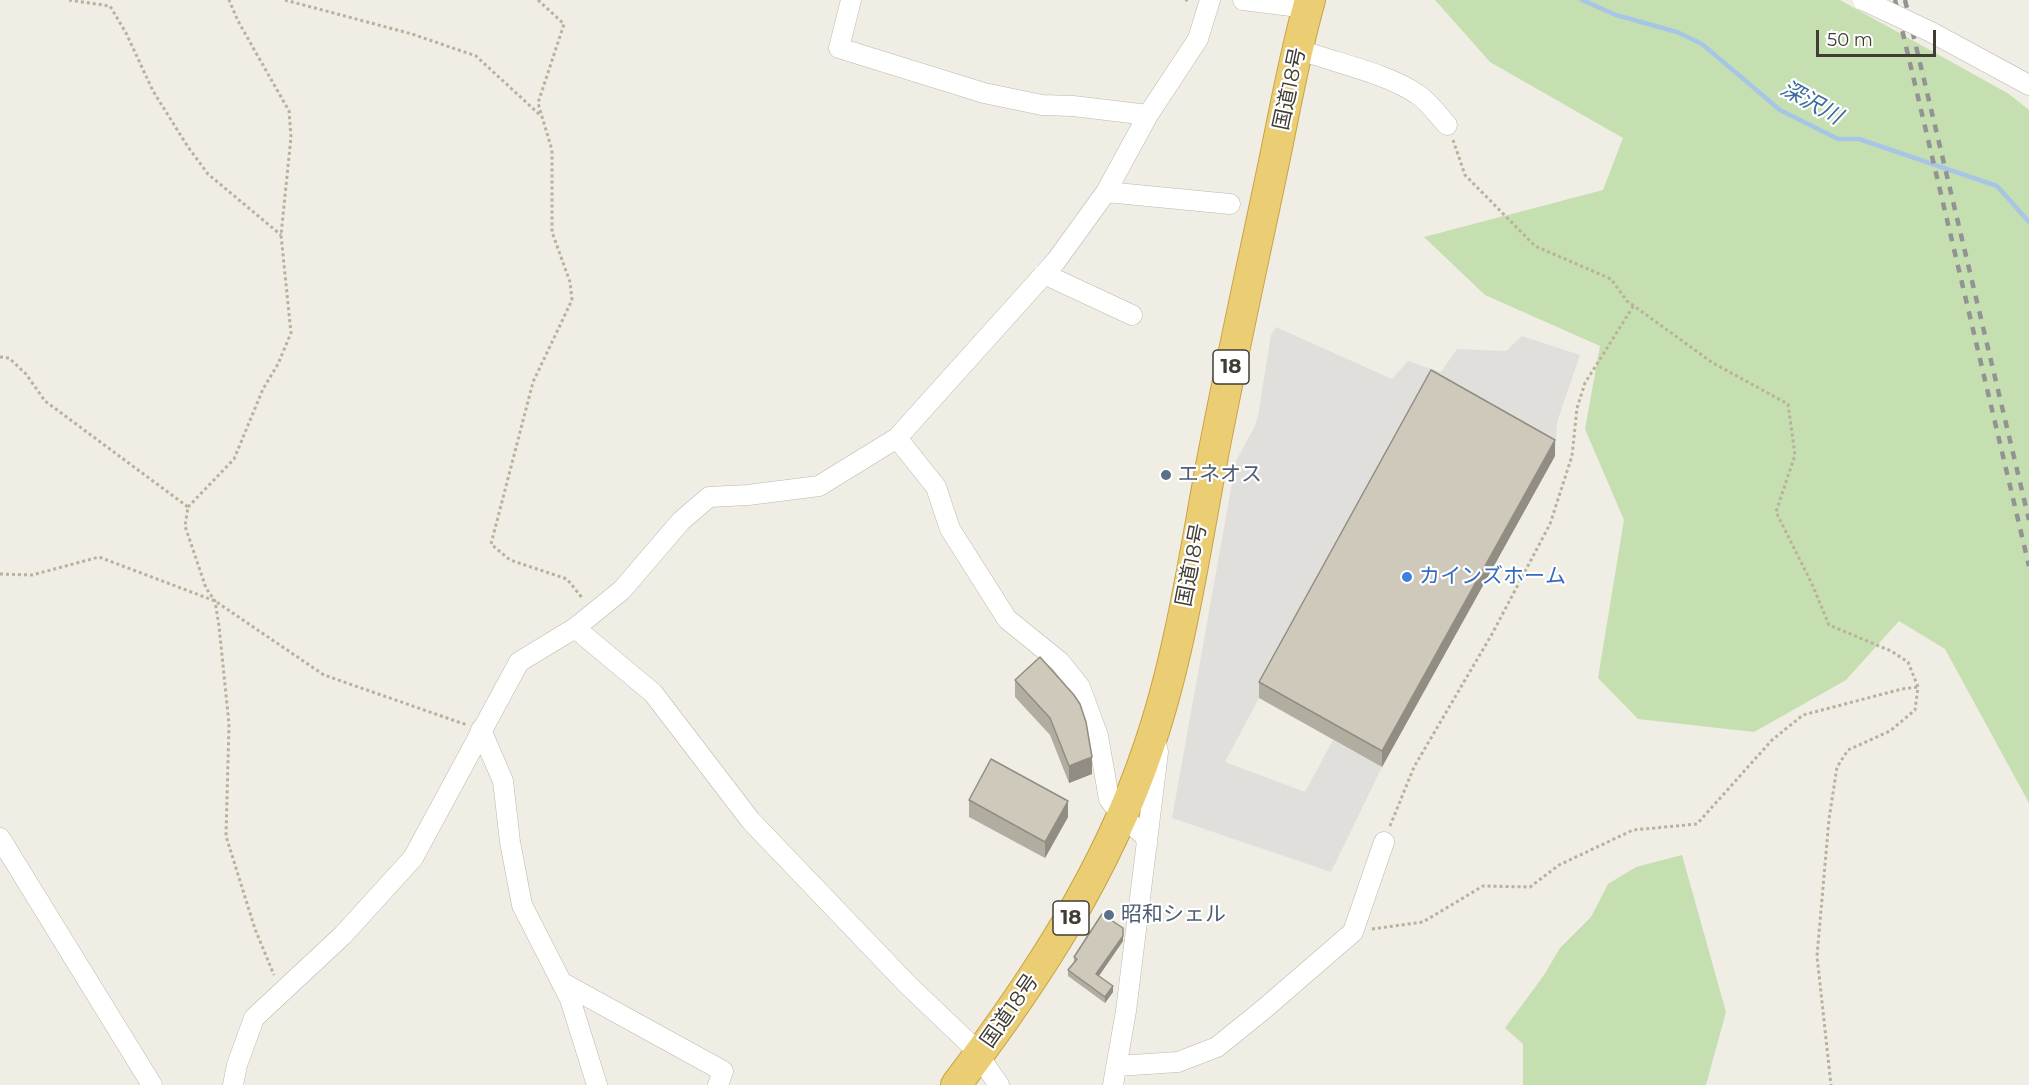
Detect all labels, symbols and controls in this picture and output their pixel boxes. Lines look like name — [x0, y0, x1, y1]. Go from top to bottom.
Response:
scale bar — [1819, 18, 1939, 56]
text: 50 m — [1827, 29, 1873, 51]
street label: 国道18号 — [1269, 45, 1311, 133]
water label: 深沢川 — [1776, 75, 1846, 131]
road number: 18 — [1213, 350, 1249, 384]
place label: エネオス — [1178, 462, 1262, 488]
marker: エネオス — [1159, 468, 1173, 482]
street label: 国道18号 — [1172, 521, 1212, 609]
place label: カインズホーム — [1419, 564, 1566, 590]
marker: カインズホーム — [1400, 570, 1414, 584]
road number: 18 — [1053, 901, 1089, 935]
place label: 昭和シェル — [1121, 902, 1226, 928]
marker: 昭和シェル — [1102, 908, 1116, 922]
street label: 国道18号 — [976, 969, 1044, 1053]

